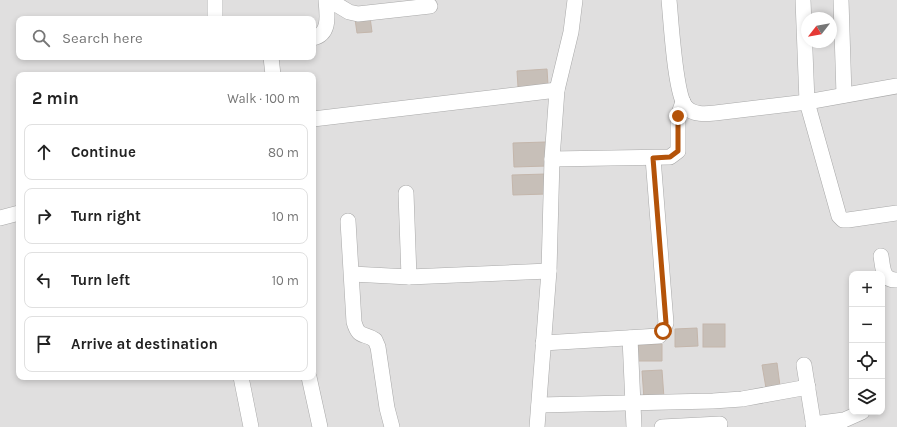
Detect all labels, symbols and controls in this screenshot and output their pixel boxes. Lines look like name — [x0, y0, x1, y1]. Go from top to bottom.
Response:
north arrow — [801, 12, 837, 48]
search box — [16, 16, 316, 60]
icon: search — [30, 27, 52, 49]
text: Search here — [62, 29, 143, 47]
text: 2 min — [32, 88, 79, 108]
text: Walk · 100 m — [227, 91, 300, 106]
route end — [669, 107, 687, 125]
icon: ahead — [33, 141, 55, 163]
text: Continue — [71, 143, 136, 161]
text: 80 m — [268, 145, 299, 160]
icon: right — [33, 205, 55, 227]
text: Turn right — [71, 207, 141, 225]
text: 10 m — [272, 209, 299, 224]
icon: left — [33, 269, 55, 291]
text: Turn left — [71, 271, 130, 289]
map controls — [849, 271, 885, 415]
button: + — [849, 271, 885, 307]
text: 10 m — [272, 273, 299, 288]
button: − — [849, 307, 885, 343]
route start — [654, 322, 672, 340]
icon: arrive — [33, 333, 55, 355]
text: Arrive at destination — [71, 335, 218, 353]
button: locate — [849, 343, 885, 379]
button: layers — [849, 379, 885, 415]

